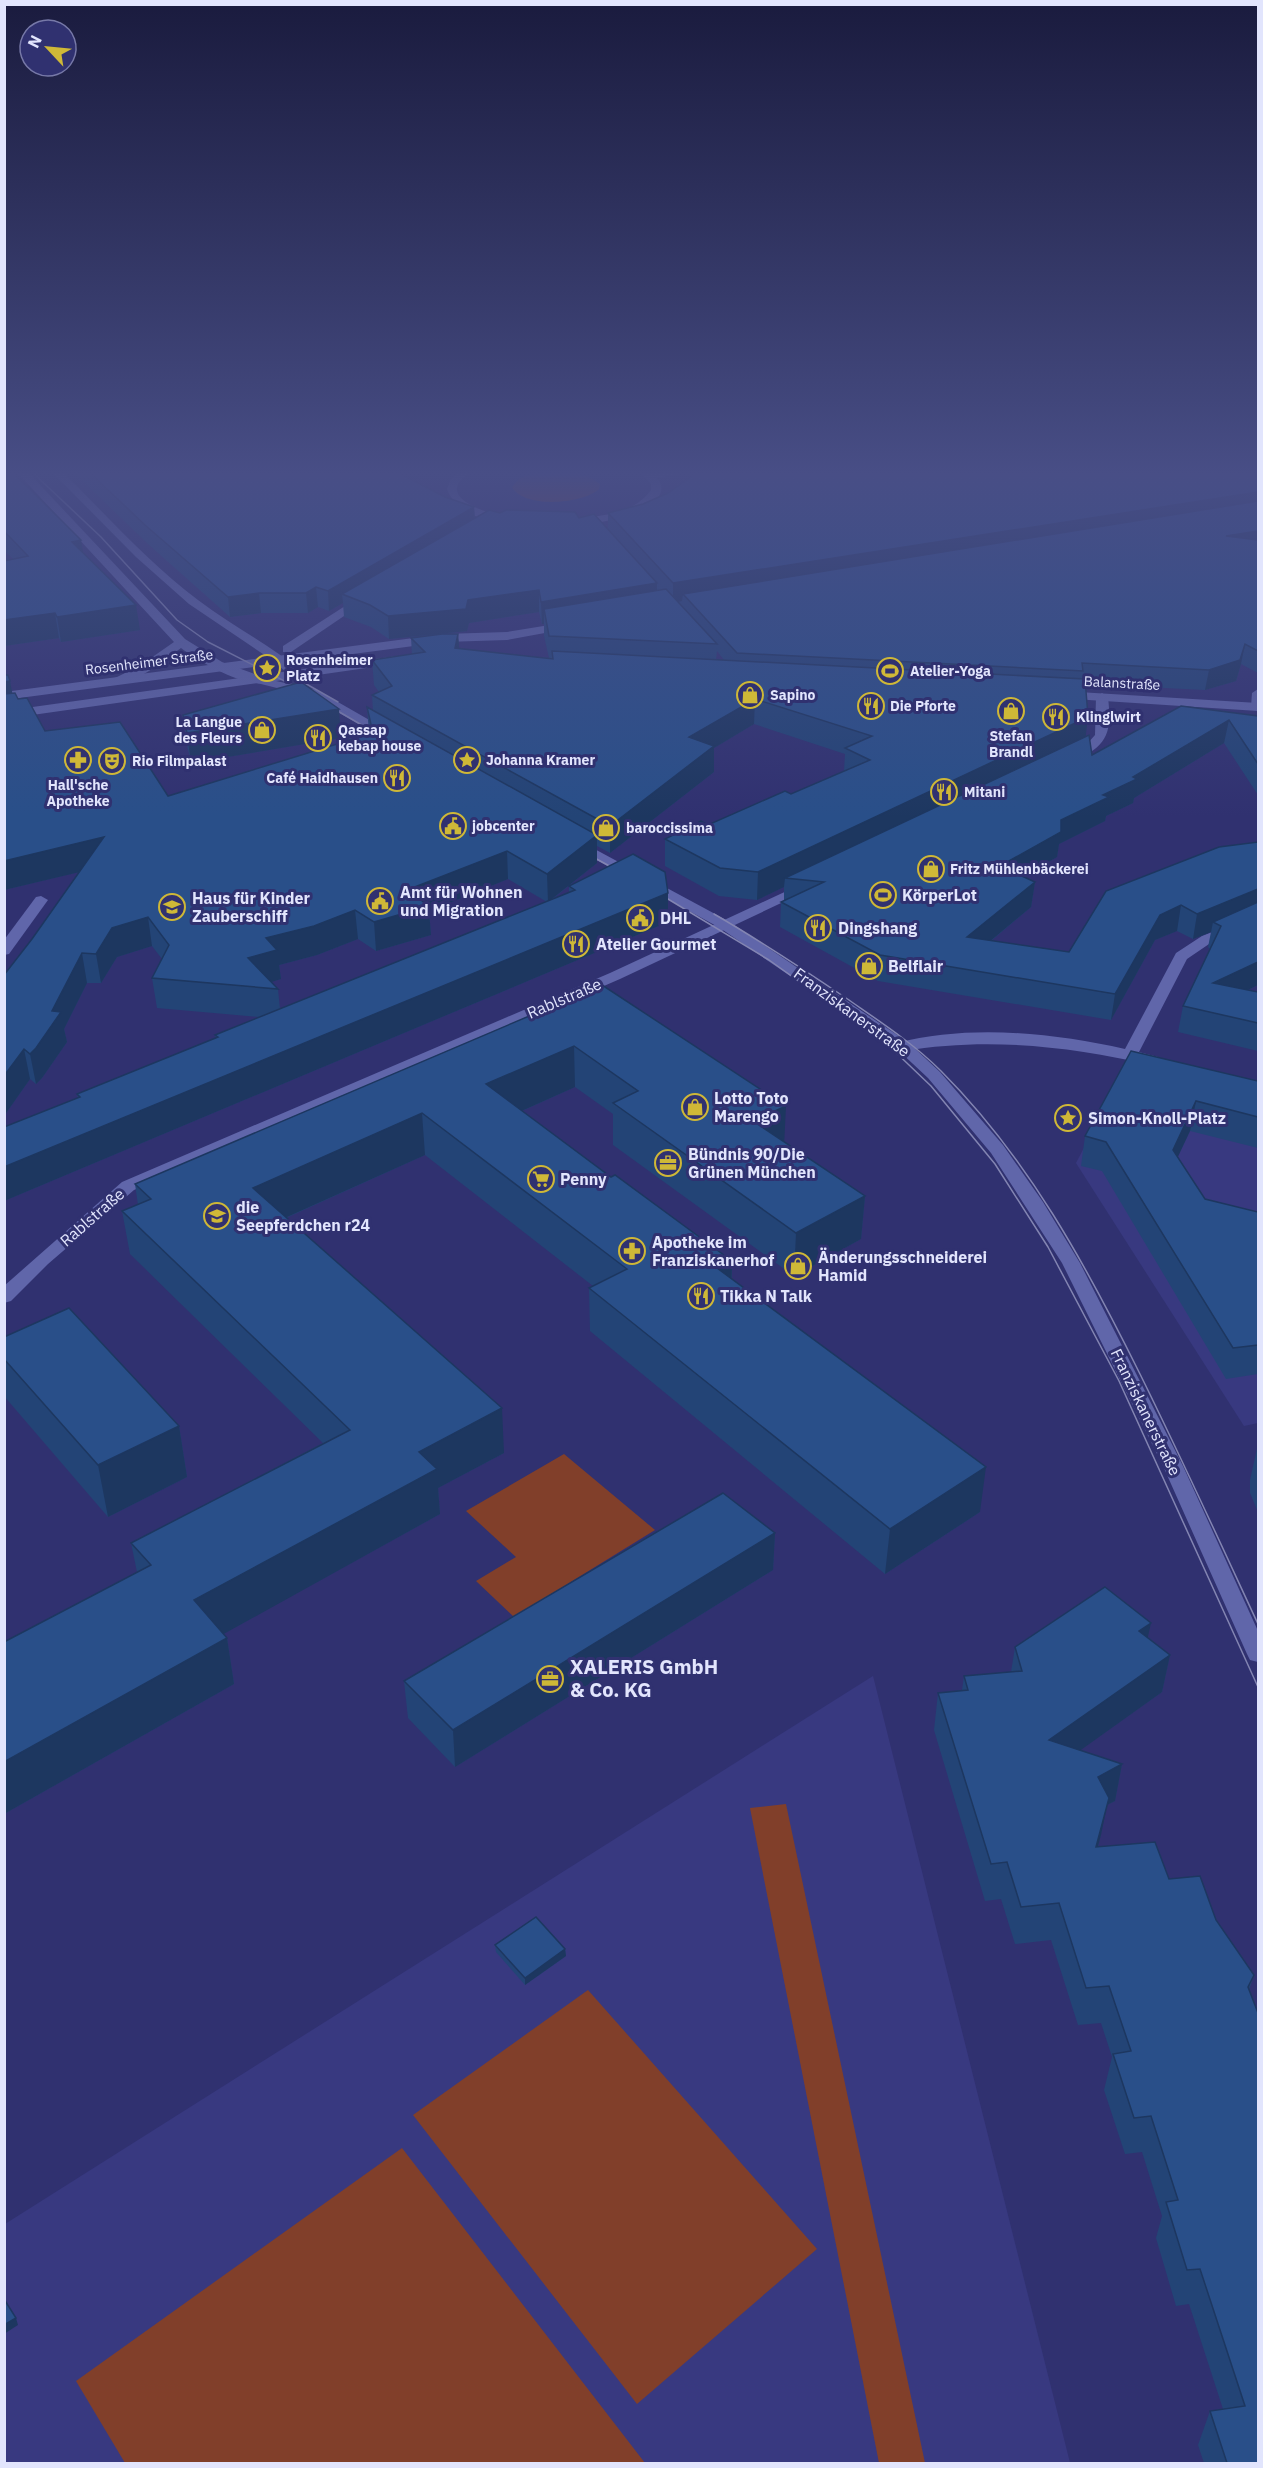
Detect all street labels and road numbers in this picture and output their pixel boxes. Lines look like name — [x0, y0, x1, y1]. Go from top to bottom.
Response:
street label: Rosenheimer Straße — [84, 645, 214, 679]
street label: Balanstraße — [1083, 672, 1161, 694]
street label: Franziskanerstraße — [790, 963, 914, 1061]
street label: Rablstraße — [524, 973, 604, 1023]
street label: Rablstraße — [56, 1183, 129, 1250]
street label: Franziskanerstraße — [1107, 1345, 1185, 1479]

